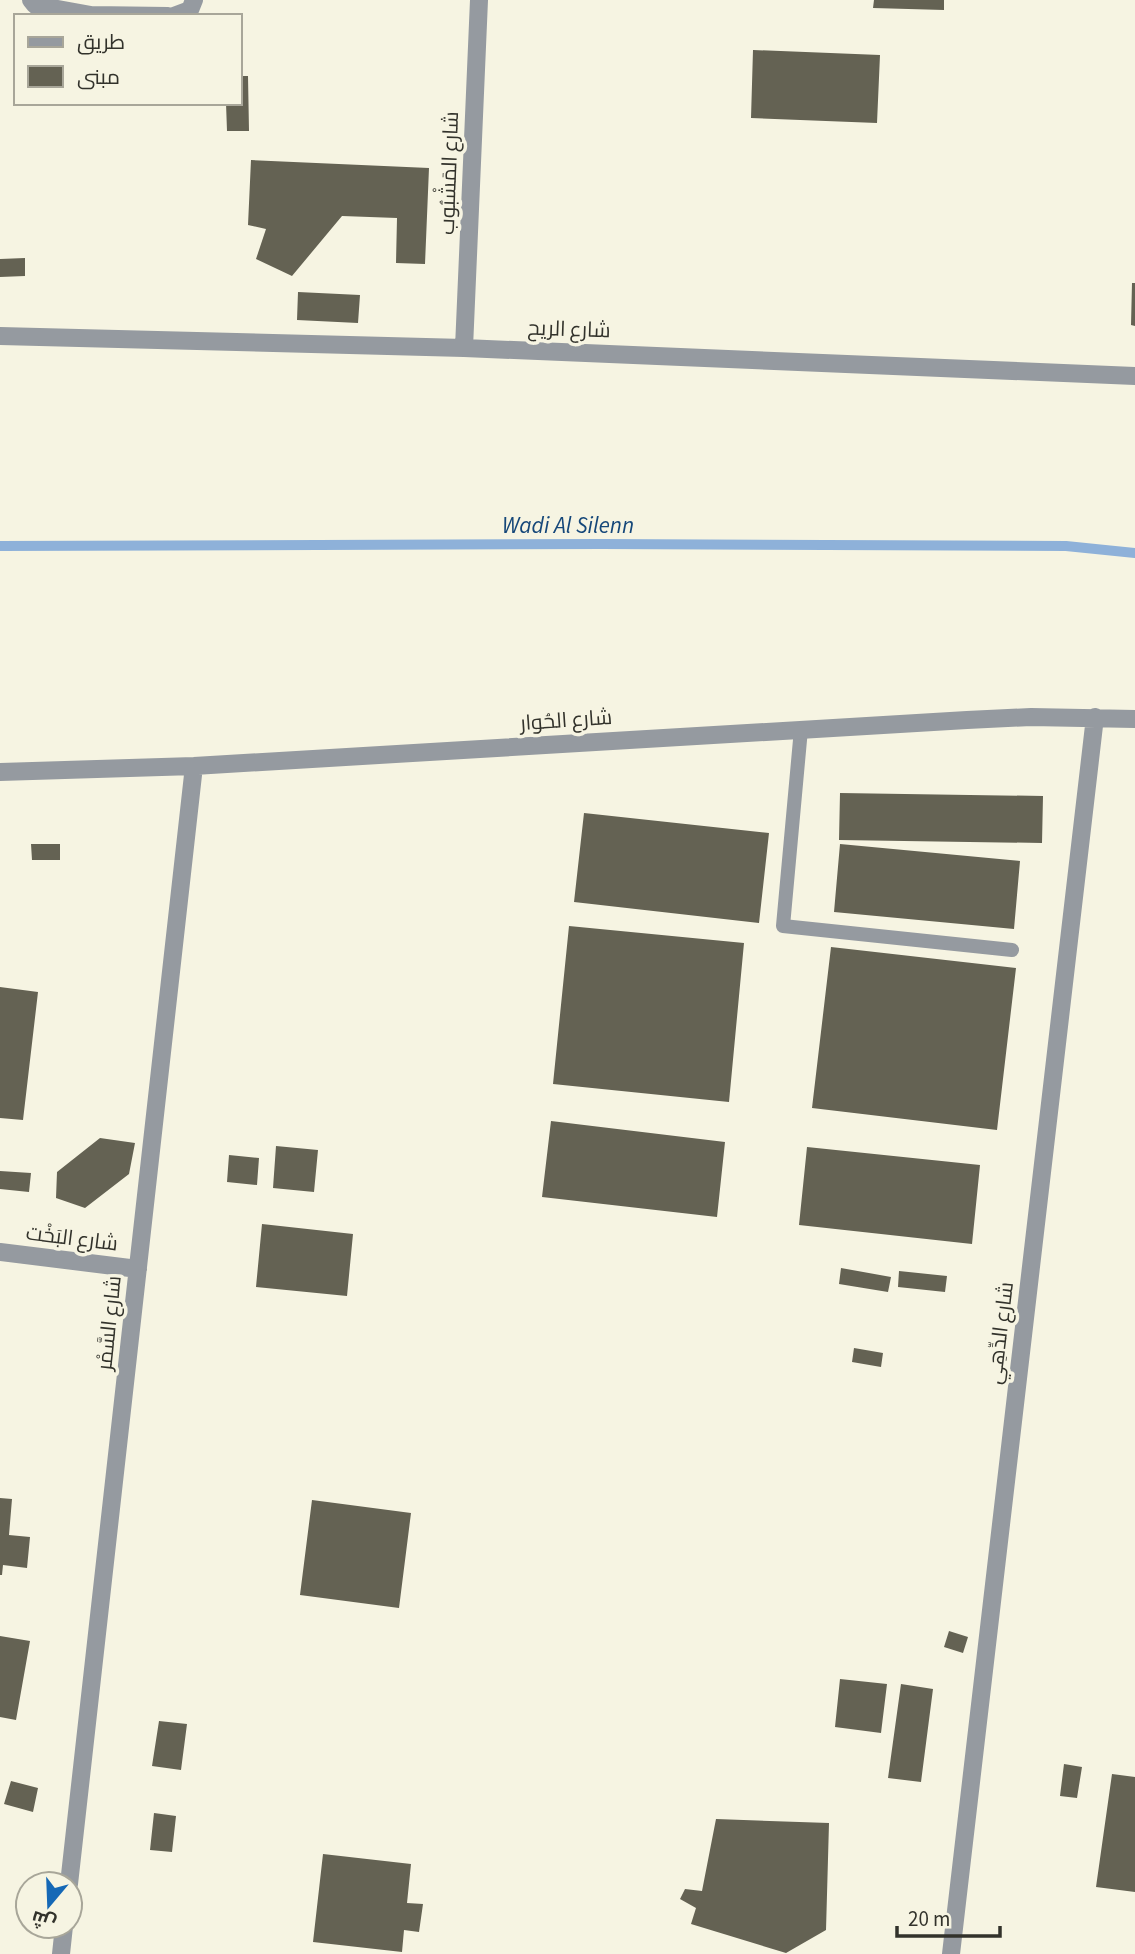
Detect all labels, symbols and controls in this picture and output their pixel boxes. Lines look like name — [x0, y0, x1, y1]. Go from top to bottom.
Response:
legend — [14, 14, 242, 105]
text: طريق — [77, 27, 125, 57]
text: مبنى — [77, 62, 120, 92]
street label: شارع المَشْبُوب — [431, 111, 466, 235]
street label: شارع الريح — [527, 313, 611, 345]
water label: Wadi Al Silenn — [502, 509, 634, 542]
street label: شارع الحُوار — [518, 702, 613, 738]
street label: شارع البَخْت — [24, 1217, 120, 1259]
street label: شارع السَّمْر — [89, 1274, 129, 1373]
street label: شارع الدِّهِي — [979, 1280, 1022, 1386]
north arrow — [14, 1870, 84, 1940]
scale bar — [897, 1895, 1000, 1939]
text: ش — [28, 1903, 60, 1936]
text: 20 m — [908, 1904, 950, 1934]

